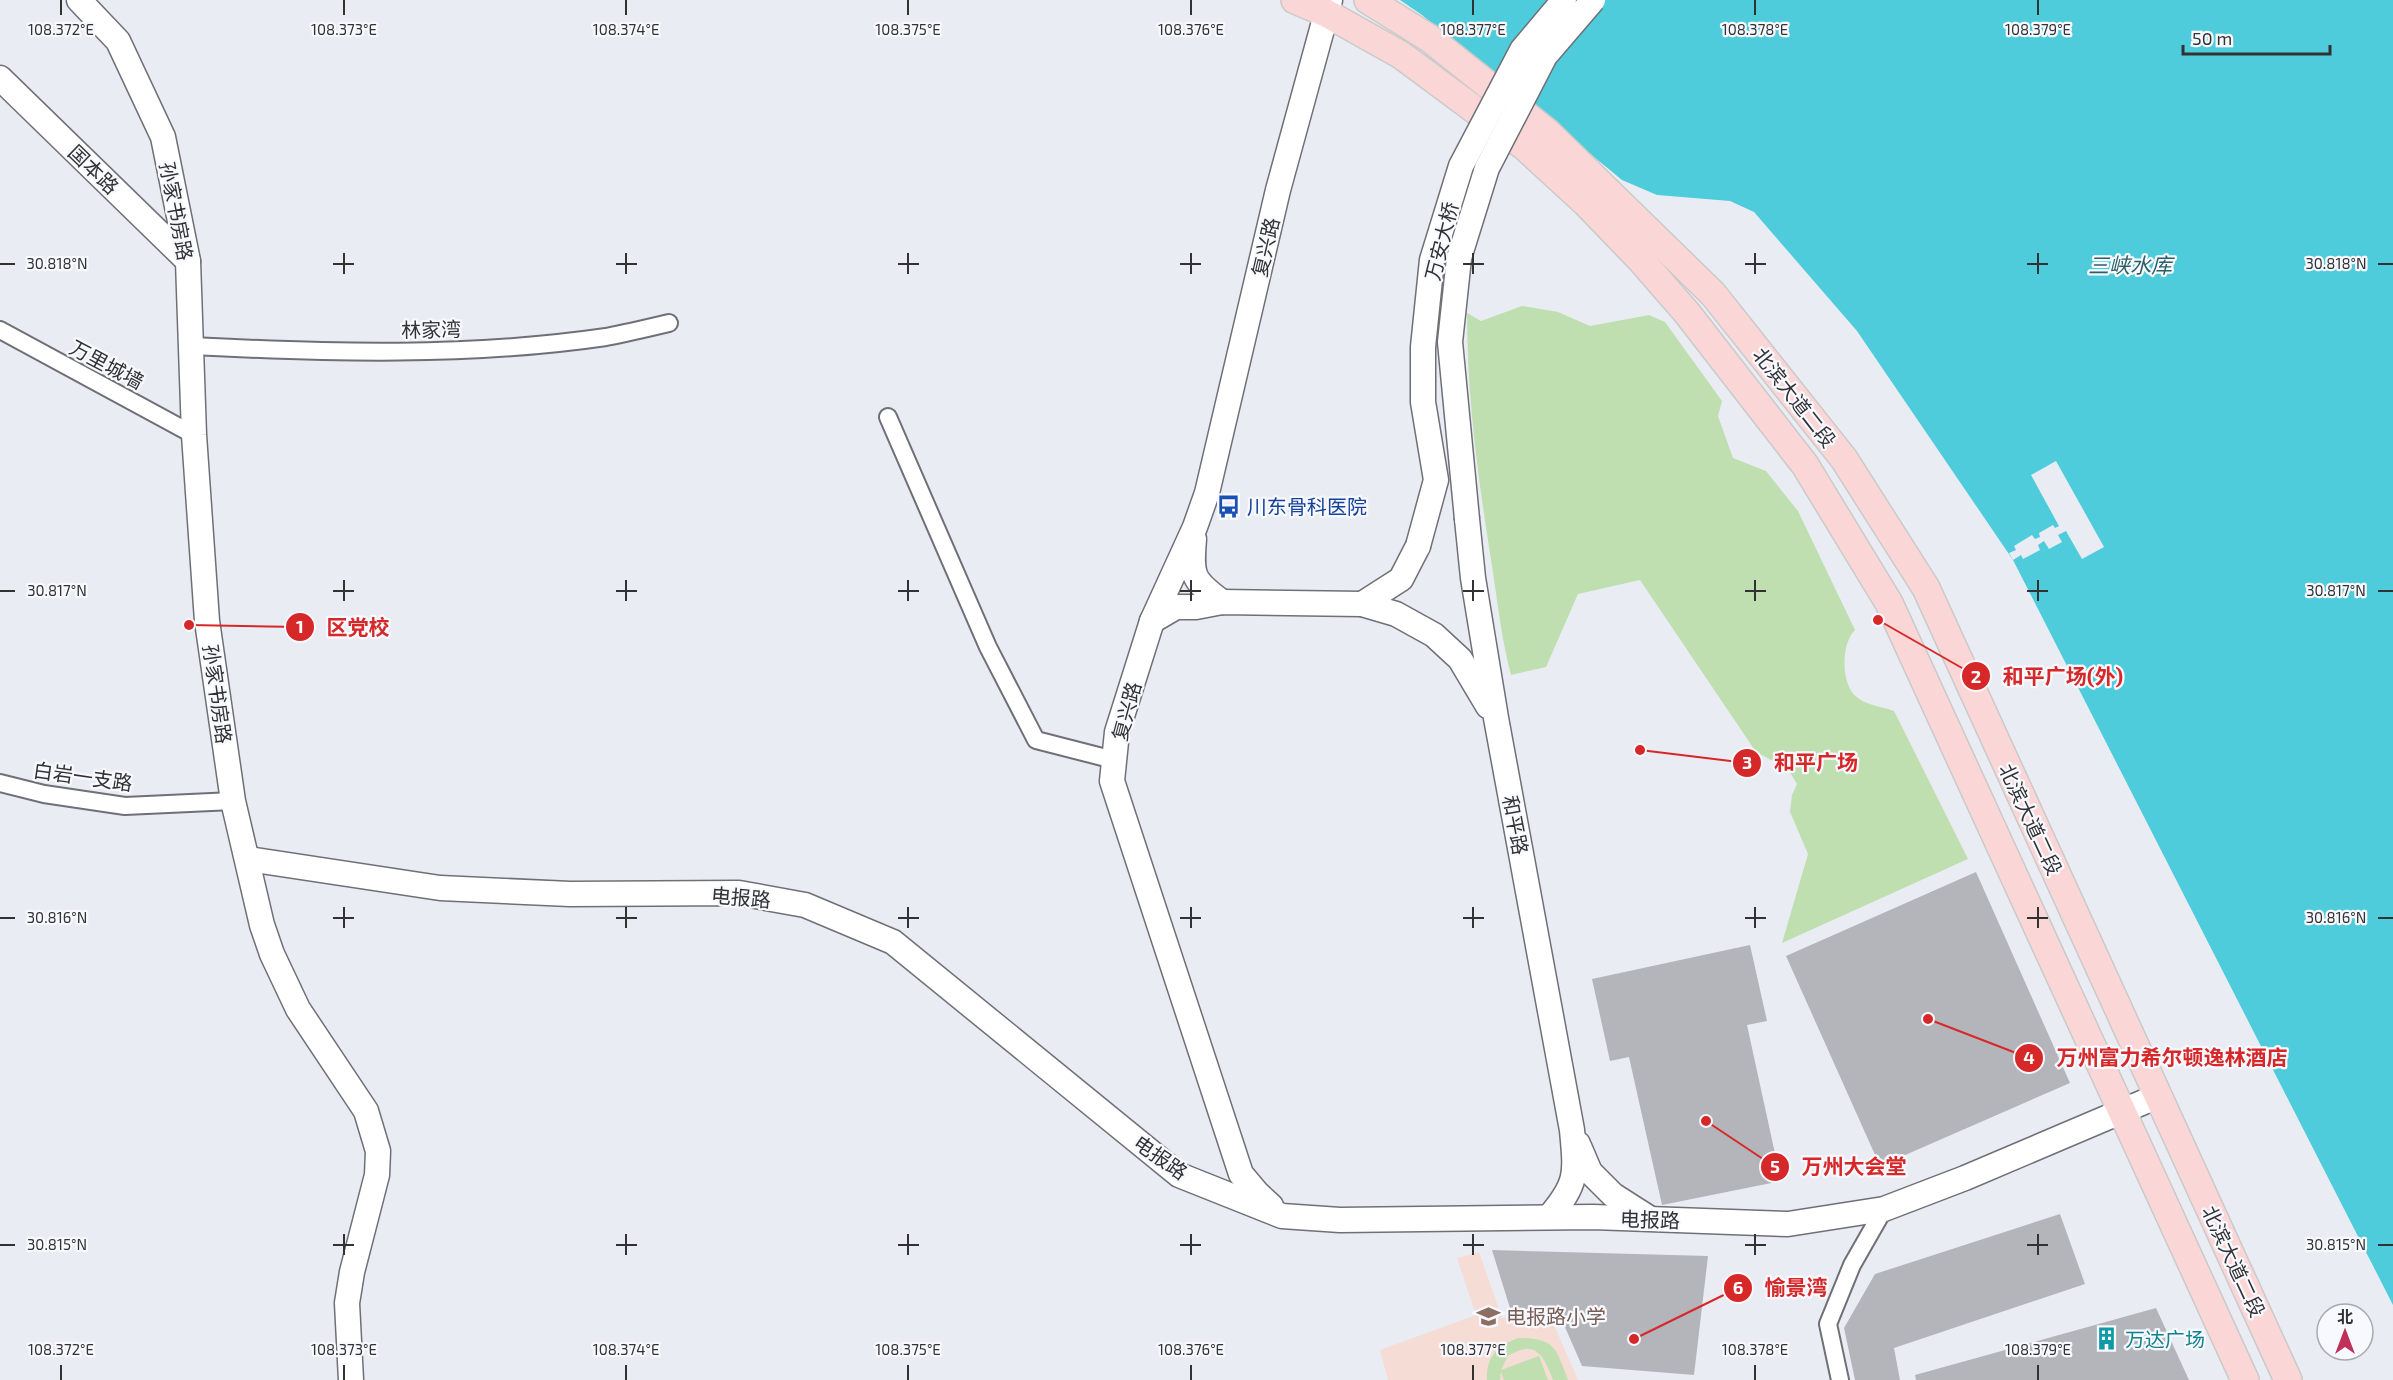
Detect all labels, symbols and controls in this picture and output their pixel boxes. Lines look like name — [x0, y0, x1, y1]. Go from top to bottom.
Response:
scale bar — [2183, 18, 2330, 56]
text: 108.372°E — [28, 20, 94, 38]
text: 108.373°E — [311, 20, 377, 38]
text: 108.374°E — [593, 20, 659, 38]
text: 108.375°E — [875, 20, 941, 38]
text: 108.376°E — [1158, 20, 1224, 38]
text: 108.377°E — [1440, 20, 1506, 38]
text: 108.378°E — [1722, 20, 1788, 38]
text: 108.379°E — [2005, 20, 2071, 38]
text: 50 m — [2192, 27, 2232, 49]
street label: 国本路 — [64, 140, 124, 198]
street label: 孙家书房路 — [156, 160, 198, 262]
street label: 万安大桥 — [1420, 199, 1462, 283]
street label: 复兴路 — [1247, 215, 1283, 279]
water label: 三峡水库 — [2088, 252, 2175, 277]
text: 30.818°N — [26, 254, 88, 272]
text: 30.818°N — [2305, 254, 2367, 272]
street label: 林家湾 — [401, 316, 461, 342]
street label: 万里城墙 — [66, 335, 148, 393]
street label: 北滨大道二段 — [1749, 342, 1841, 452]
bus stop icon: 川东骨科医院 — [1216, 493, 1242, 519]
place label: 川东骨科医院 — [1247, 494, 1367, 518]
text: 30.817°N — [27, 581, 87, 599]
text: 30.817°N — [2306, 581, 2366, 599]
callout: 区党校 — [285, 608, 402, 647]
text: 区党校 — [327, 614, 390, 639]
text: 1 — [296, 615, 304, 637]
street label: 孙家书房路 — [199, 643, 237, 745]
callout: 和平广场(外) — [1961, 657, 2135, 696]
text: 和平广场(外) — [2003, 663, 2123, 688]
text: 2 — [1971, 665, 1981, 687]
street label: 复兴路 — [1107, 679, 1145, 743]
callout: 和平广场 — [1732, 743, 1870, 782]
text: 和平广场 — [1774, 749, 1858, 774]
text: 3 — [1742, 751, 1752, 773]
street label: 白岩一支路 — [32, 757, 134, 795]
street label: 北滨大道二段 — [1995, 760, 2067, 878]
street label: 和平路 — [1498, 793, 1534, 857]
street label: 电报路 — [710, 882, 772, 912]
text: 30.816°N — [27, 908, 87, 926]
text: 30.816°N — [2306, 908, 2366, 926]
callout: 万州富力希尔顿逸林酒店 — [2014, 1038, 2299, 1077]
text: 万州富力希尔顿逸林酒店 — [2057, 1044, 2288, 1069]
text: 4 — [2023, 1046, 2035, 1068]
street label: 电报路 — [1130, 1130, 1192, 1184]
callout: 万州大会堂 — [1760, 1147, 1919, 1186]
text: 万州大会堂 — [1802, 1153, 1907, 1178]
text: 5 — [1770, 1155, 1780, 1177]
street label: 北滨大道二段 — [2198, 1202, 2270, 1320]
street label: 电报路 — [1620, 1206, 1680, 1232]
text: 30.815°N — [27, 1235, 87, 1253]
text: 30.815°N — [2306, 1235, 2366, 1253]
callout: 愉景湾 — [1723, 1269, 1840, 1308]
text: 愉景湾 — [1765, 1274, 1828, 1299]
text: 6 — [1733, 1276, 1743, 1298]
north arrow — [2315, 1302, 2375, 1362]
school or university icon: 电报路小学 — [1475, 1303, 1501, 1329]
place label: 电报路小学 — [1506, 1304, 1606, 1328]
text: 北 — [2337, 1307, 2353, 1326]
building icon: 万达广场 — [2094, 1326, 2120, 1352]
place label: 万达广场 — [2125, 1327, 2205, 1351]
text: 108.372°E — [28, 1340, 94, 1358]
text: 108.373°E — [311, 1340, 377, 1358]
text: 108.374°E — [593, 1340, 659, 1358]
text: 108.375°E — [875, 1340, 941, 1358]
text: 108.376°E — [1158, 1340, 1224, 1358]
text: 108.377°E — [1440, 1340, 1506, 1358]
text: 108.378°E — [1722, 1340, 1788, 1358]
text: 108.379°E — [2005, 1340, 2071, 1358]

